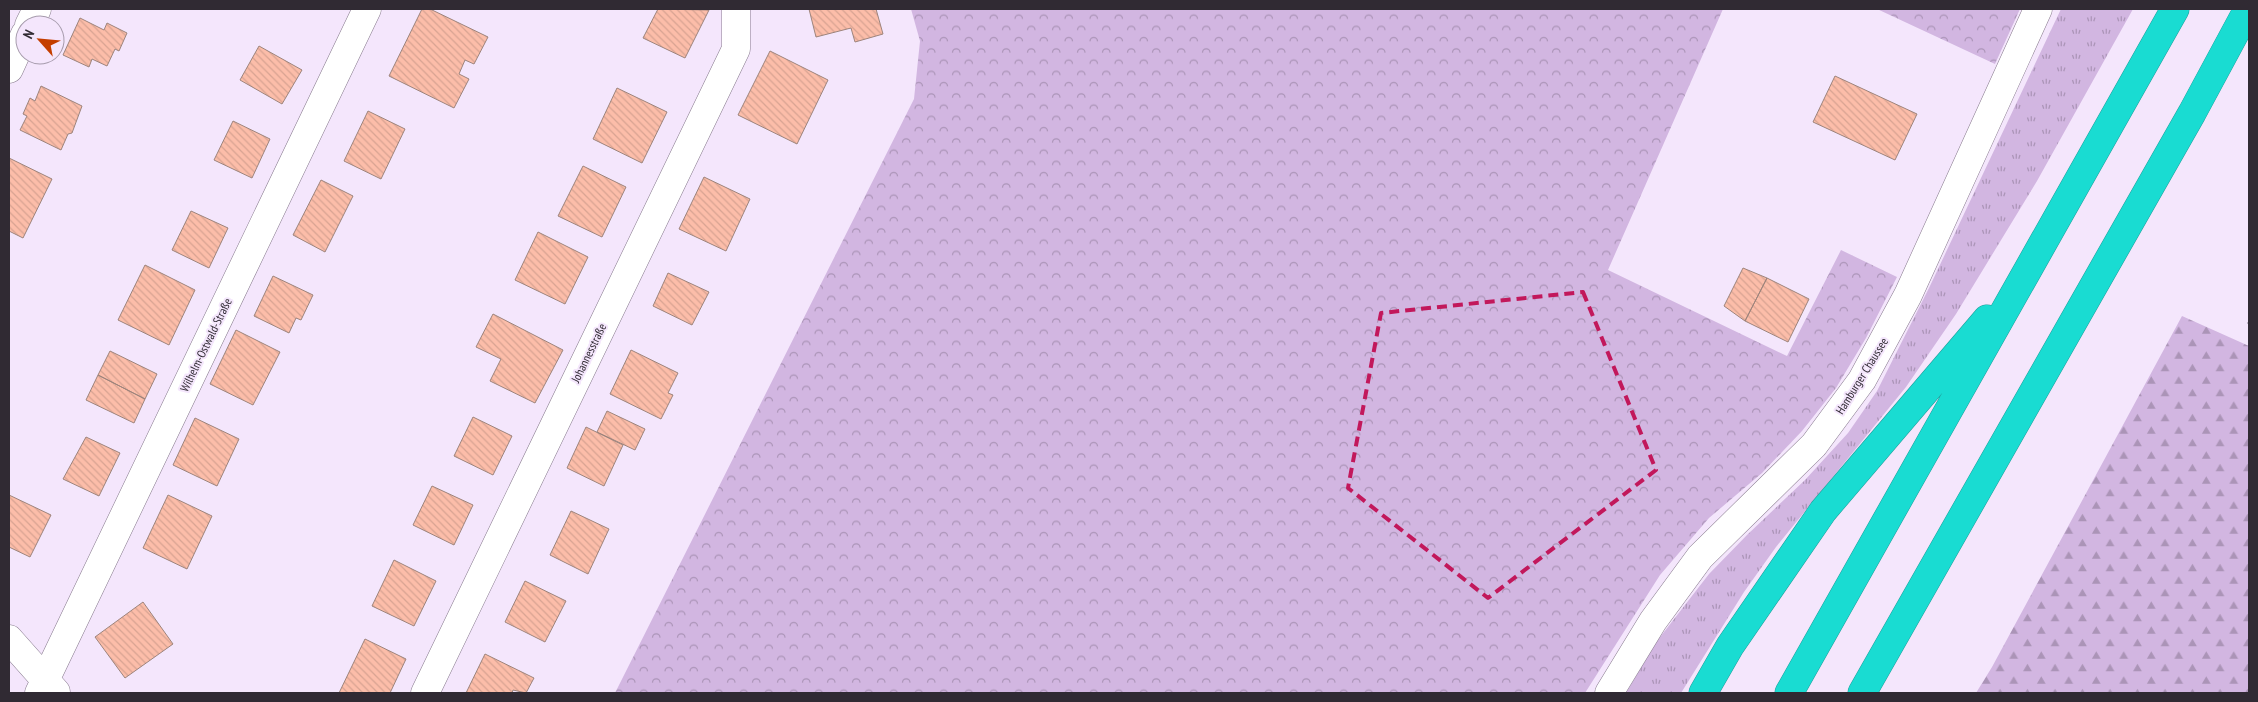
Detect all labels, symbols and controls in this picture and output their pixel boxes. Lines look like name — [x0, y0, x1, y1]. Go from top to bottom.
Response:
north arrow — [15, 15, 65, 65]
text: N — [19, 27, 38, 42]
street label: Wilhelm-Ostwald-Straße — [176, 295, 235, 394]
street label: Johannesstraße — [567, 321, 609, 386]
street label: Hamburger Chaussee — [1832, 335, 1891, 417]

